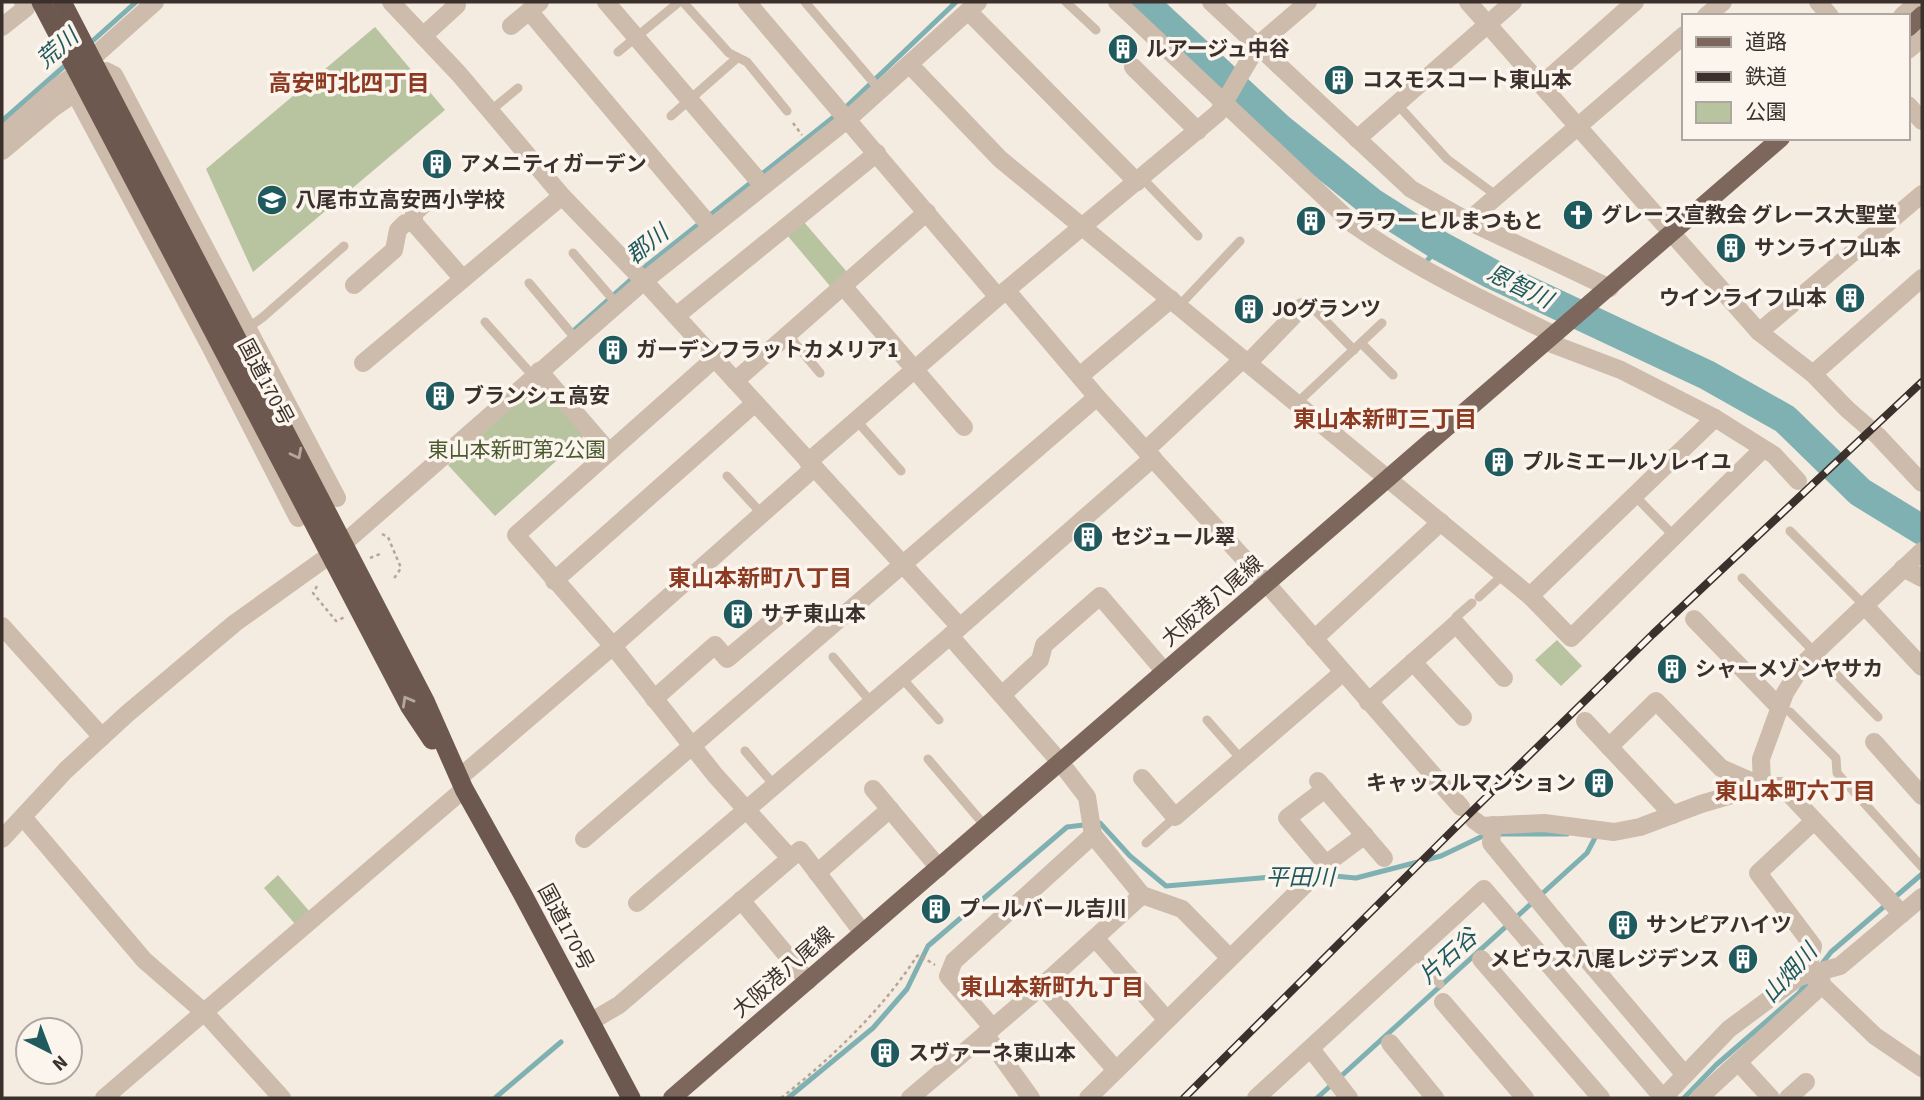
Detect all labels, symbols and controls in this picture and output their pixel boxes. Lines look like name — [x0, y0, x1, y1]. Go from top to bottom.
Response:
legend — [1682, 14, 1910, 140]
water label: 荒川 — [29, 19, 88, 76]
text: 道路 — [1745, 27, 1787, 57]
building icon: ルアージュ中谷 — [1106, 32, 1140, 66]
place label: ルアージュ中谷 — [1146, 34, 1290, 64]
text: 鉄道 — [1745, 62, 1787, 92]
building icon: コスモスコート東山本 — [1322, 63, 1356, 97]
place label: コスモスコート東山本 — [1362, 65, 1572, 95]
district label: 高安町北四丁目 — [269, 67, 430, 100]
text: 公園 — [1745, 97, 1787, 127]
building icon: アメニティガーデン — [420, 147, 454, 181]
place label: アメニティガーデン — [460, 149, 647, 179]
school or university icon: 八尾市立高安西小学校 — [255, 183, 289, 217]
place label: 八尾市立高安西小学校 — [295, 185, 505, 215]
church icon: グレース宣教会 グレース大聖堂 — [1561, 198, 1595, 232]
place label: グレース宣教会 グレース大聖堂 — [1601, 200, 1897, 230]
building icon: フラワーヒルまつもと — [1294, 204, 1328, 238]
place label: フラワーヒルまつもと — [1334, 206, 1544, 236]
water label: 郡川 — [619, 215, 678, 272]
building icon: サンライフ山本 — [1714, 231, 1748, 265]
place label: サンライフ山本 — [1754, 233, 1901, 263]
water label: 恩智川 — [1482, 256, 1561, 318]
building icon: ウインライフ山本 — [1833, 281, 1867, 315]
place label: ウインライフ山本 — [1659, 283, 1827, 313]
building icon: JOグランツ — [1232, 292, 1266, 326]
place label: JOグランツ — [1272, 294, 1381, 324]
street label: 国道170号 — [231, 333, 301, 431]
building icon: ガーデンフラットカメリア1 — [596, 333, 630, 367]
place label: ガーデンフラットカメリア1 — [636, 335, 898, 365]
building icon: ブランシェ高安 — [423, 379, 457, 413]
place label: ブランシェ高安 — [463, 381, 610, 411]
district label: 東山本新町三丁目 — [1293, 403, 1477, 436]
park label: 東山本新町第2公園 — [428, 435, 606, 465]
building icon: プルミエールソレイユ — [1482, 445, 1516, 479]
one-way arrow — [288, 446, 302, 459]
place label: プルミエールソレイユ — [1522, 447, 1732, 477]
building icon: セジュール翠 — [1071, 520, 1105, 554]
place label: セジュール翠 — [1111, 522, 1236, 552]
street label: 大阪港八尾線 — [1155, 548, 1269, 654]
district label: 東山本新町八丁目 — [668, 562, 852, 595]
building icon: サチ東山本 — [721, 597, 755, 631]
place label: サチ東山本 — [761, 599, 866, 629]
building icon: シャーメゾンヤサカ — [1655, 652, 1689, 686]
place label: シャーメゾンヤサカ — [1695, 654, 1883, 684]
one-way arrow — [402, 696, 415, 708]
building icon: キャッスルマンション — [1582, 766, 1616, 800]
place label: キャッスルマンション — [1366, 768, 1576, 798]
district label: 東山本町六丁目 — [1715, 775, 1876, 808]
water label: 平田川 — [1266, 861, 1338, 894]
street label: 国道170号 — [531, 878, 601, 976]
building icon: プールバール吉川 — [919, 892, 953, 926]
place label: プールバール吉川 — [959, 894, 1127, 924]
building icon: サンピアハイツ — [1606, 908, 1640, 942]
place label: サンピアハイツ — [1646, 910, 1792, 940]
street label: 大阪港八尾線 — [726, 919, 840, 1025]
water label: 片石谷 — [1412, 920, 1487, 992]
water label: 山畑川 — [1754, 934, 1827, 1010]
building icon: メビウス八尾レジデンス — [1726, 942, 1760, 976]
place label: メビウス八尾レジデンス — [1489, 944, 1720, 974]
district label: 東山本新町九丁目 — [960, 971, 1144, 1004]
north arrow — [14, 1016, 84, 1086]
building icon: スヴァーネ東山本 — [868, 1036, 902, 1070]
place label: スヴァーネ東山本 — [908, 1038, 1076, 1068]
text: N — [46, 1048, 73, 1077]

